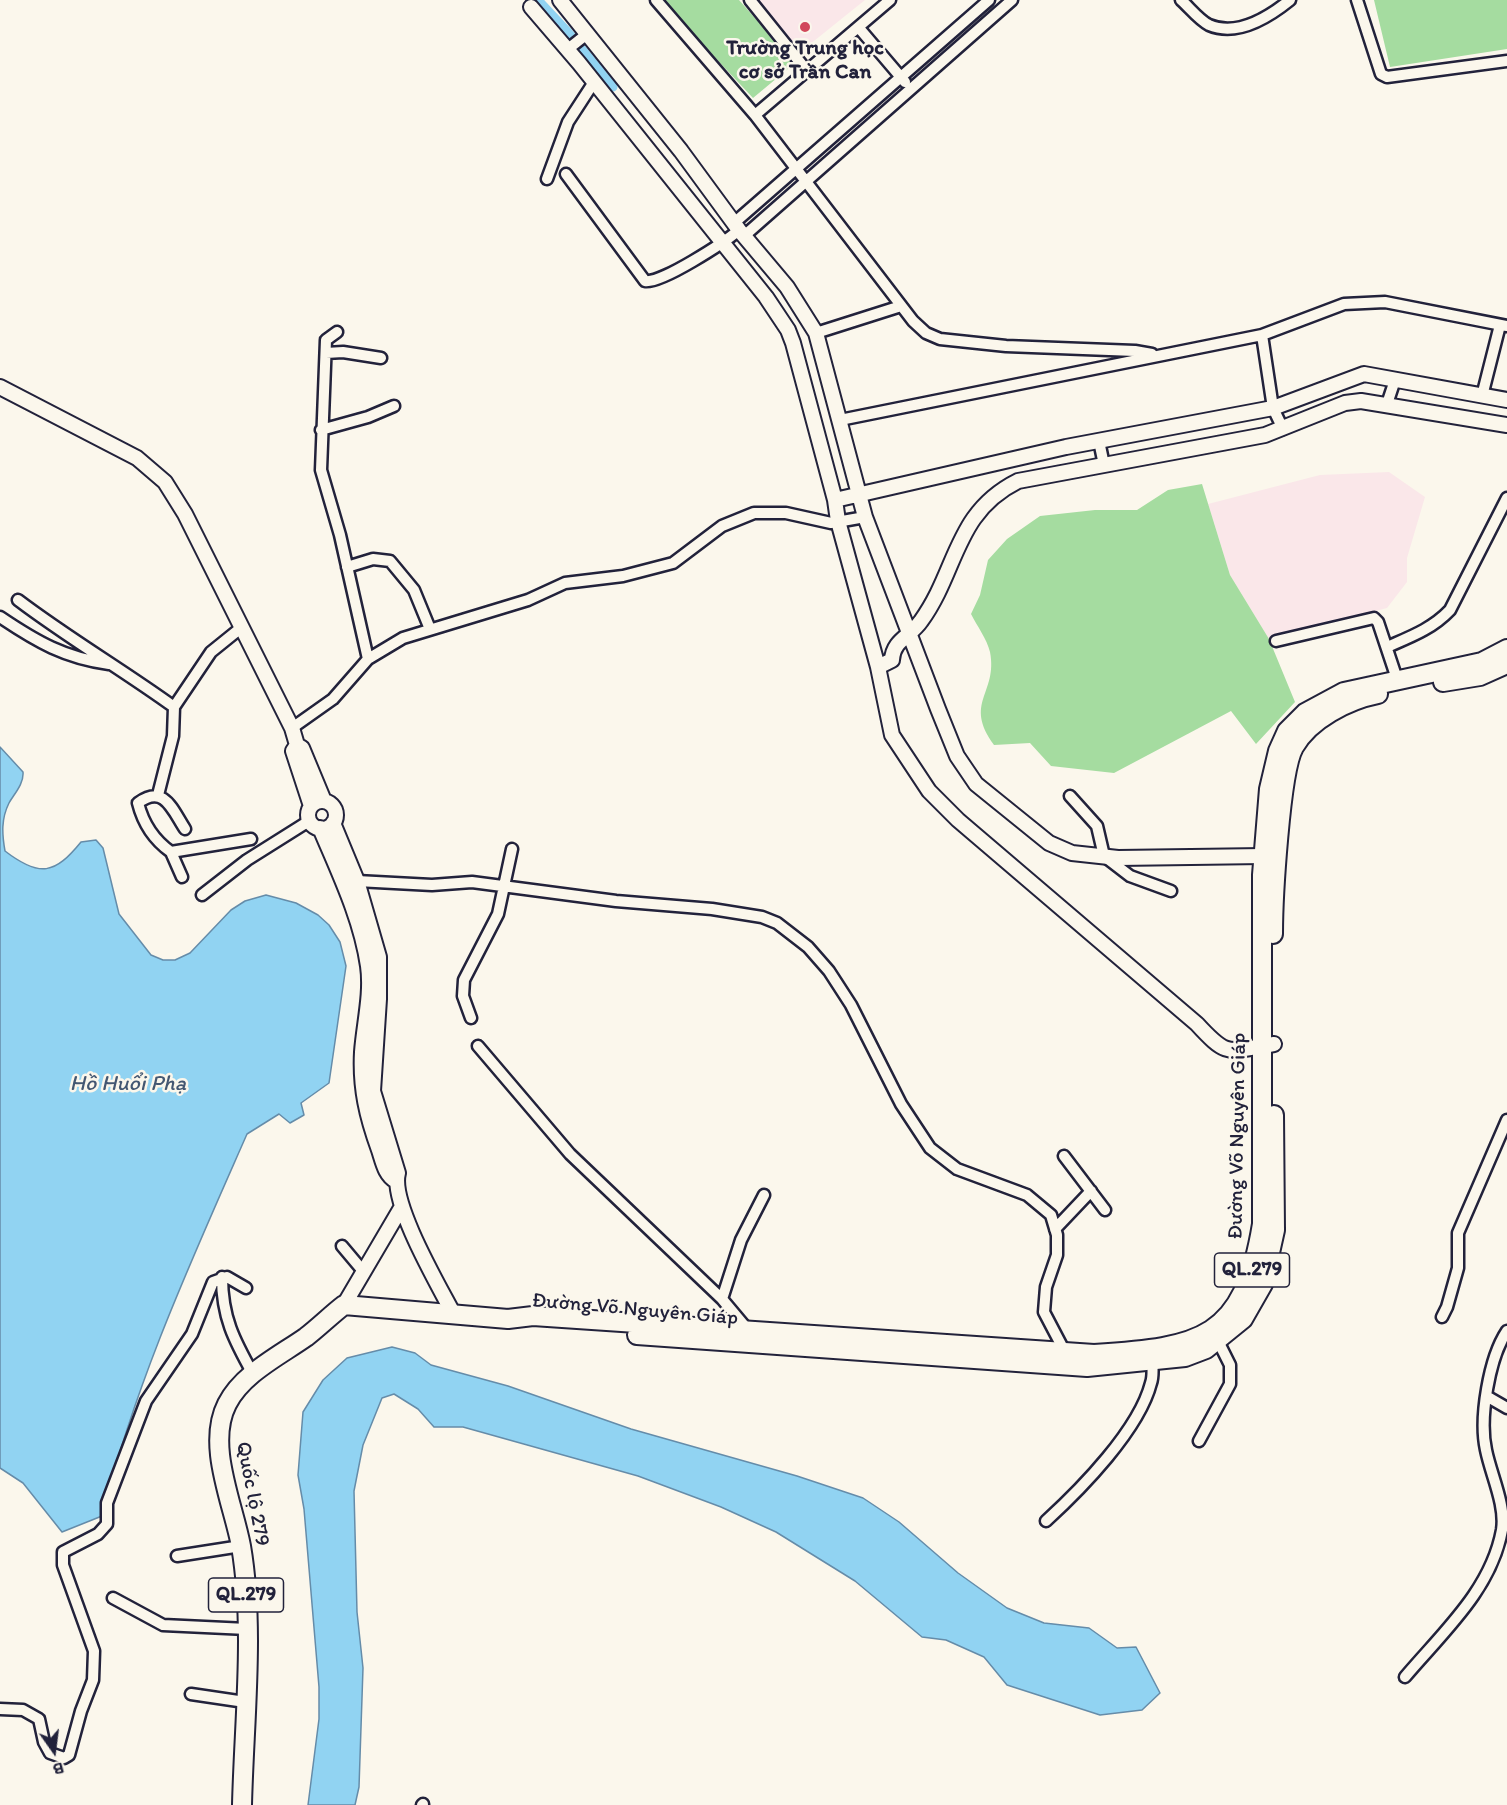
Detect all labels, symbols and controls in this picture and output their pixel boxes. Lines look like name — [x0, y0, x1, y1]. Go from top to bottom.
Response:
marker: Trường Trung học cơ sở Trần Can — [798, 20, 812, 34]
place label: Trường Trung học cơ sở Trần Can — [726, 36, 884, 86]
street label: Đường Võ Nguyên Giáp — [1224, 1032, 1252, 1240]
water label: Hồ Huổi Phạ — [70, 1071, 186, 1097]
road number: QL.279 — [1214, 1253, 1290, 1287]
street label: Đường Võ Nguyên Giáp — [531, 1288, 739, 1332]
street label: Quốc lộ 279 — [230, 1440, 274, 1548]
road number: QL.279 — [208, 1578, 284, 1612]
north arrow — [24, 1721, 84, 1781]
text: B — [51, 1758, 66, 1779]

